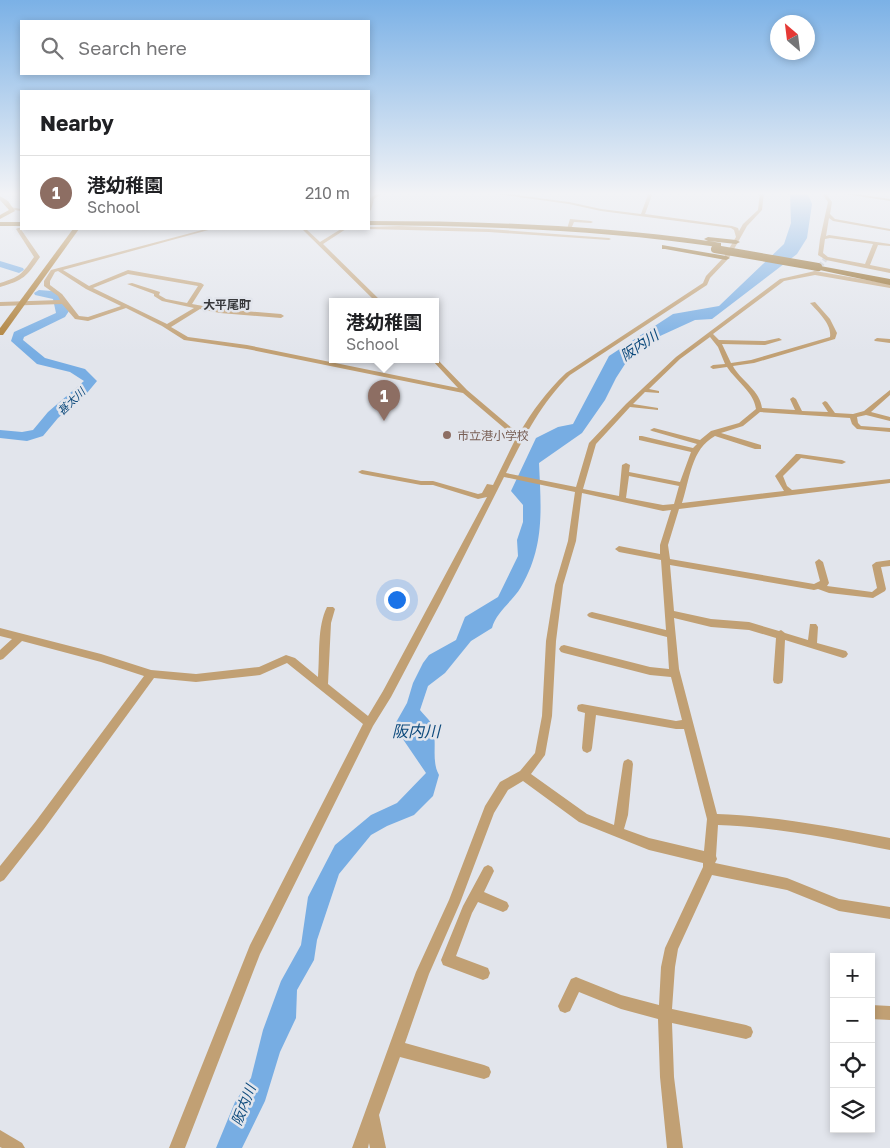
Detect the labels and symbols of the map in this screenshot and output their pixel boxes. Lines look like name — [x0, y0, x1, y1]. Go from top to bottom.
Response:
north arrow — [770, 15, 815, 60]
district label: 大平尾町 — [203, 297, 251, 312]
water label: 阪内川 — [617, 325, 663, 364]
pin: 1 — [368, 380, 400, 421]
water label: 甚太川 — [55, 384, 88, 417]
place label: 市立港小学校 — [457, 428, 529, 443]
marker: 市立港小学校 — [441, 429, 453, 441]
your location — [384, 587, 410, 613]
water label: 阪内川 — [392, 721, 442, 741]
water label: 阪内川 — [228, 1080, 259, 1128]

